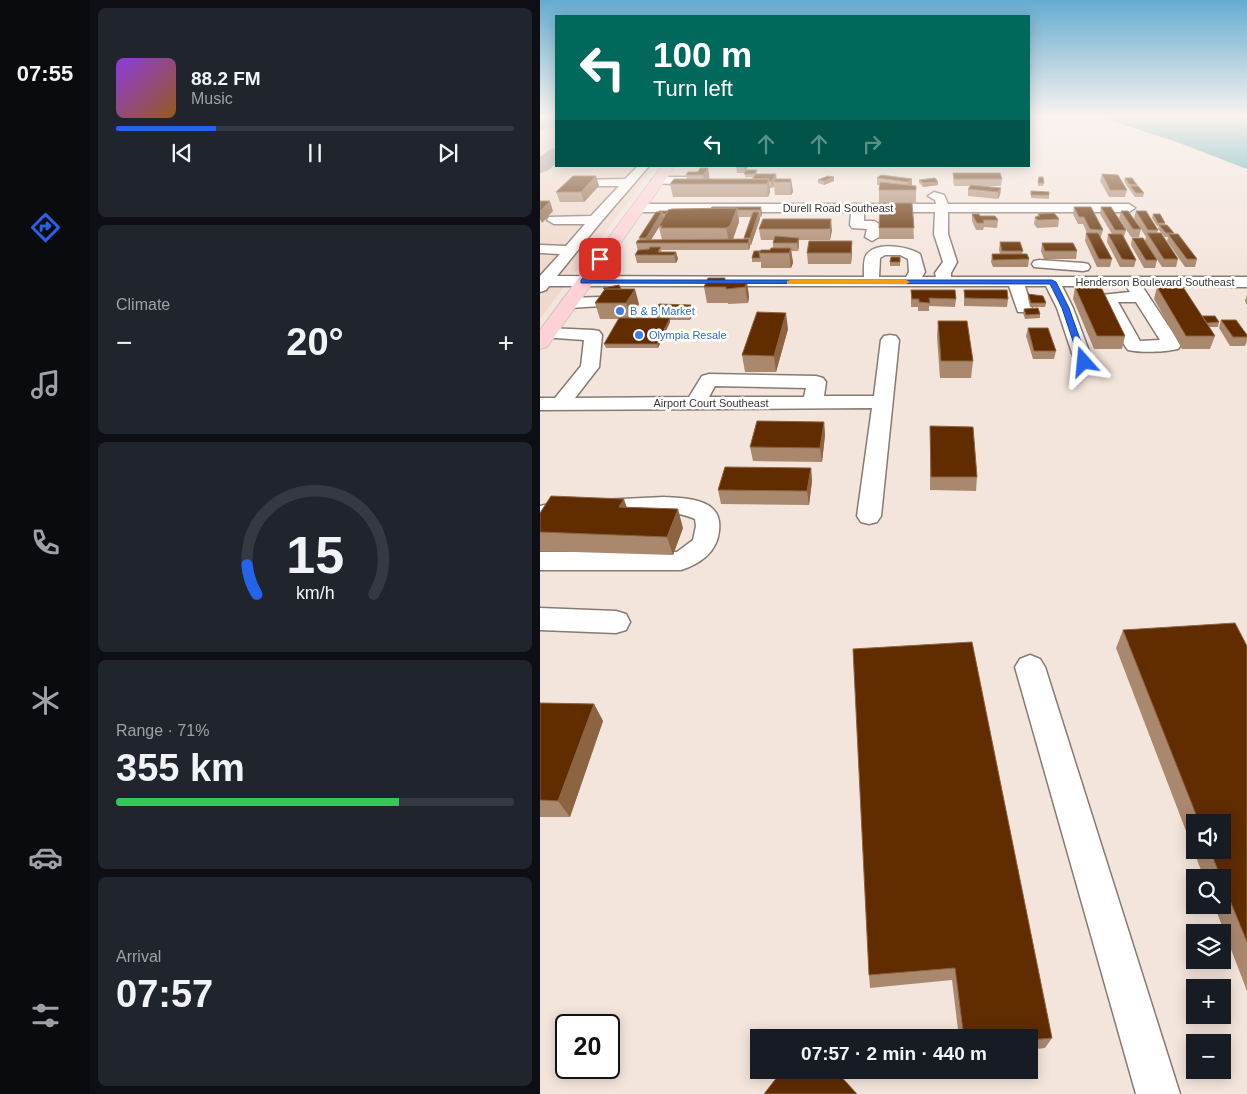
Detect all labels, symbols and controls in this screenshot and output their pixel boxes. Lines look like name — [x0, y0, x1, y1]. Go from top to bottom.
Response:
icon: left — [570, 35, 635, 100]
text: 100 m — [653, 35, 752, 74]
text: 07:55 — [17, 61, 73, 86]
text: 88.2 FM — [191, 68, 261, 89]
text: Turn left — [653, 76, 733, 101]
text: Music — [191, 90, 233, 107]
icon: left — [699, 130, 727, 158]
icon: ahead — [752, 130, 780, 158]
icon: ahead — [805, 130, 833, 158]
icon: right — [858, 130, 886, 158]
icon: previous — [168, 139, 196, 167]
icon: pause — [301, 139, 329, 167]
icon: next — [434, 139, 462, 167]
street label: Durell Road Southeast — [783, 202, 893, 214]
icon: directions — [28, 210, 63, 245]
pin — [579, 238, 621, 280]
icon: arrive — [586, 245, 614, 273]
street label: Henderson Boulevard Southeast — [1076, 276, 1235, 288]
text: Climate — [116, 296, 170, 313]
marker: B & B Market — [614, 305, 626, 317]
place label: B & B Market — [630, 305, 695, 317]
text: 20° — [286, 321, 344, 363]
text: − — [116, 327, 132, 358]
text: + — [498, 327, 514, 358]
marker: Olympia Resale — [633, 329, 645, 341]
place label: Olympia Resale — [649, 329, 727, 341]
position arrow — [1057, 335, 1109, 387]
icon: music — [28, 367, 63, 402]
street label: Airport Court Southeast — [654, 397, 768, 409]
icon: phone — [28, 525, 63, 560]
text: 15 — [286, 526, 344, 584]
text: km/h — [296, 583, 334, 603]
icon: climate — [28, 683, 63, 718]
text: Range · 71% — [116, 722, 209, 739]
text: 355 km — [116, 747, 245, 789]
map controls — [1186, 814, 1231, 1079]
button: sound — [1186, 814, 1231, 859]
icon: car — [28, 840, 63, 875]
button: search — [1186, 869, 1231, 914]
button: layers — [1186, 924, 1231, 969]
text: Arrival — [116, 948, 161, 965]
text: 07:57 — [116, 973, 213, 1015]
button: + — [1186, 979, 1231, 1024]
icon: filters — [28, 998, 63, 1033]
speed limit sign: 20 — [555, 1014, 620, 1079]
button: − — [1186, 1034, 1231, 1079]
text: 07:57 · 2 min · 440 m — [801, 1043, 987, 1064]

